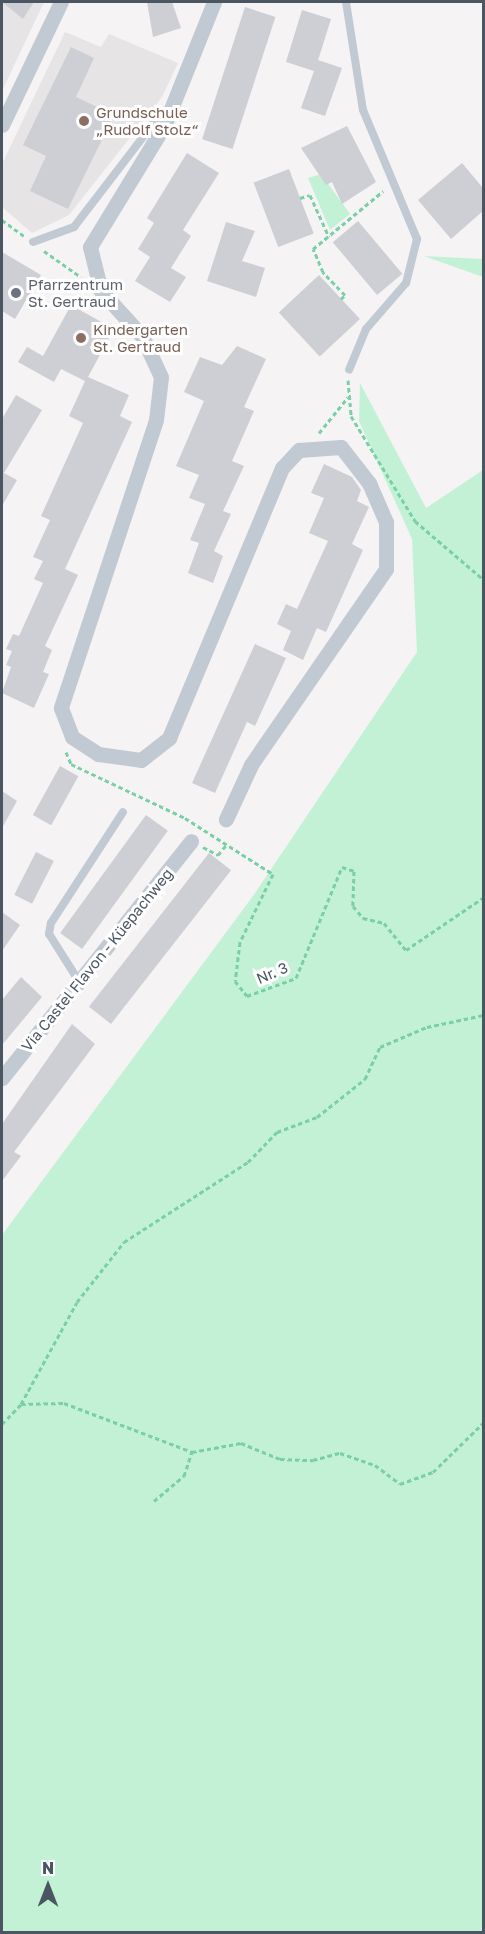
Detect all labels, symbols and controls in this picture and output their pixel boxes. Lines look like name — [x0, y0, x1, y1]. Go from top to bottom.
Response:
place label: Grundschule „Rudolf Stolz“ — [96, 103, 199, 138]
marker: Grundschule „Rudolf Stolz“ — [77, 114, 91, 128]
place label: Pfarrzentrum St. Gertraud — [28, 275, 123, 310]
marker: Pfarrzentrum St. Gertraud — [9, 286, 23, 300]
place label: Kindergarten St. Gertraud — [93, 320, 188, 355]
marker: Kindergarten St. Gertraud — [74, 331, 88, 345]
street label: Via Castel Flavon - Küepachweg — [18, 865, 176, 1055]
street label: Nr. 3 — [254, 958, 290, 988]
north arrow — [18, 1856, 78, 1916]
text: N — [42, 1858, 54, 1878]

